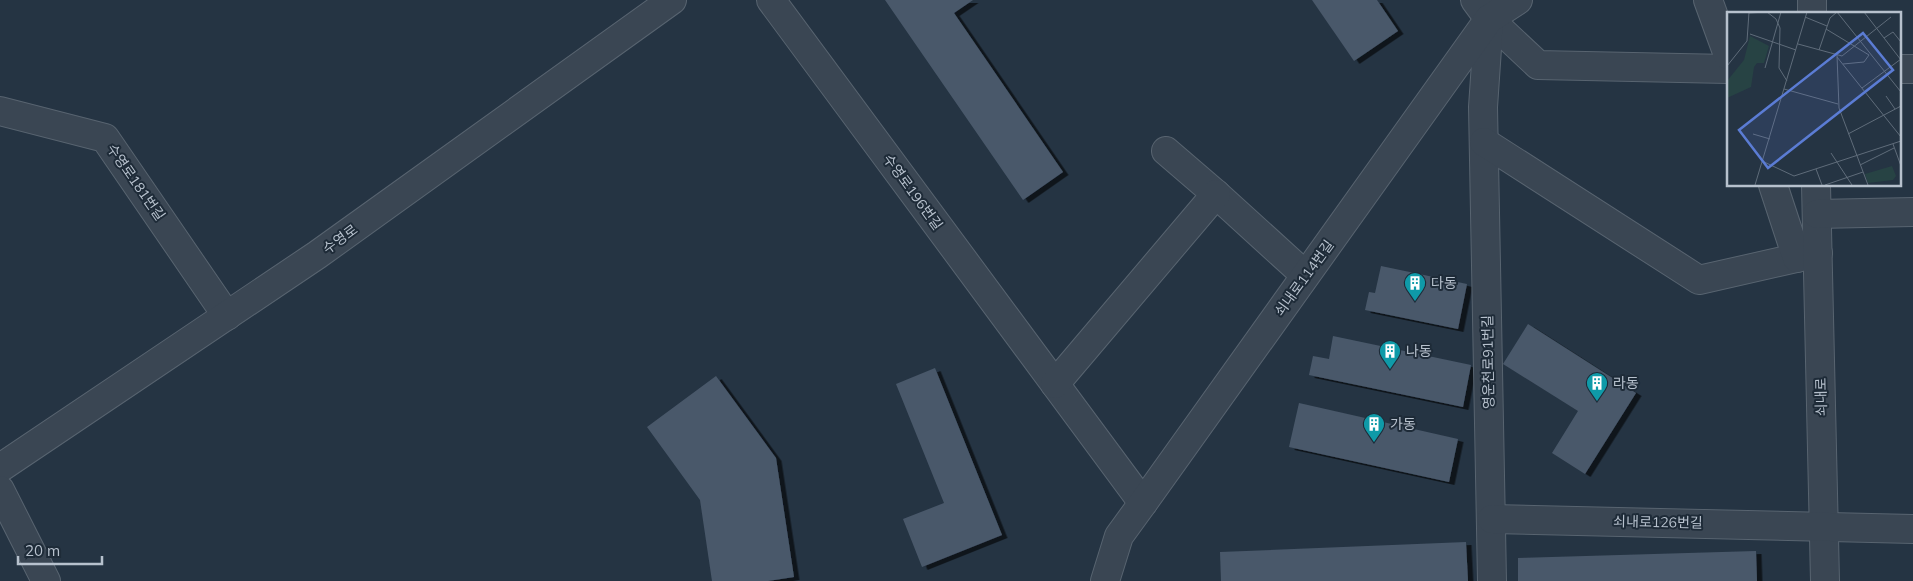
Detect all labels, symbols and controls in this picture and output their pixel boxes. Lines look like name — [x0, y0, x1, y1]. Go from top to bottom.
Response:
inset map — [1727, 12, 1900, 186]
street label: 수영로181번길 — [103, 140, 169, 224]
street label: 수영로196번길 — [879, 150, 947, 234]
street label: 수영로 — [319, 220, 361, 258]
street label: 쇠내로114번길 — [1270, 236, 1338, 320]
building icon: 다동 — [1403, 271, 1427, 302]
place label: 다동 — [1431, 274, 1457, 292]
street label: 영운천로91번길 — [1478, 315, 1498, 409]
building icon: 나동 — [1378, 339, 1402, 370]
place label: 나동 — [1406, 342, 1432, 360]
building icon: 라동 — [1585, 371, 1609, 402]
place label: 라동 — [1613, 374, 1639, 392]
street label: 쇠내로 — [1812, 377, 1830, 416]
building icon: 가동 — [1362, 412, 1386, 443]
place label: 가동 — [1390, 415, 1416, 433]
street label: 쇠내로126번길 — [1613, 512, 1703, 532]
scale bar — [18, 534, 101, 566]
text: 20 m — [25, 541, 60, 560]

